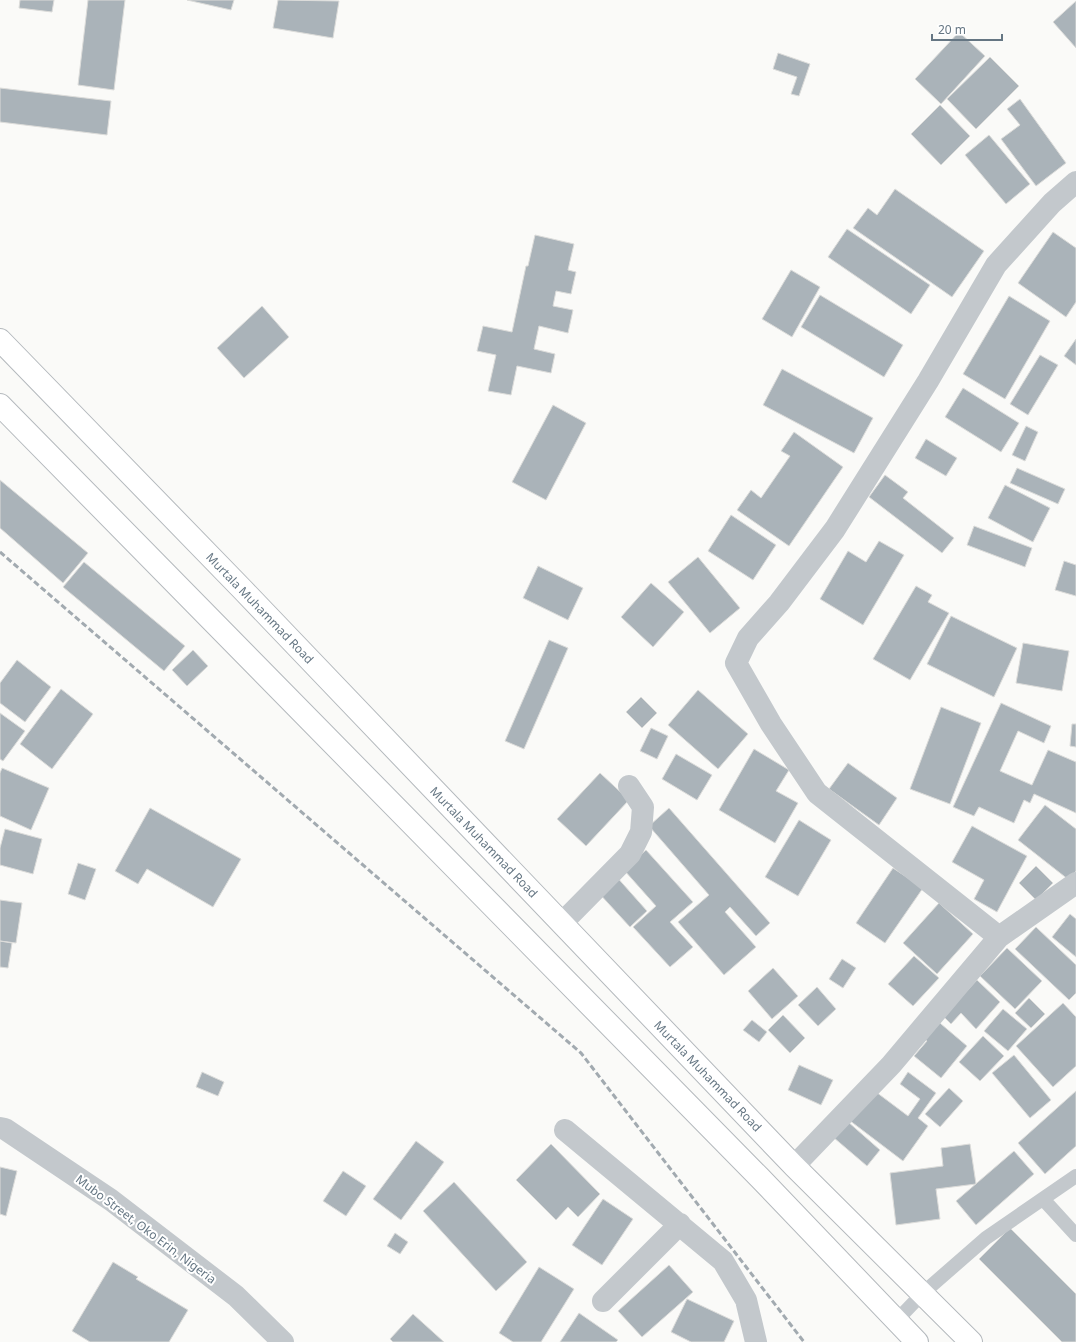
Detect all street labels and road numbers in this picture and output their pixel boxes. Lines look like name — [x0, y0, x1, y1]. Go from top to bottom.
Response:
street label: Murtala Muhammad Road — [202, 549, 318, 667]
street label: Murtala Muhammad Road — [426, 783, 542, 901]
street label: Murtala Muhammad Road — [650, 1017, 766, 1135]
street label: Mubo Street, Oko Erin, Nigeria — [72, 1171, 220, 1287]

